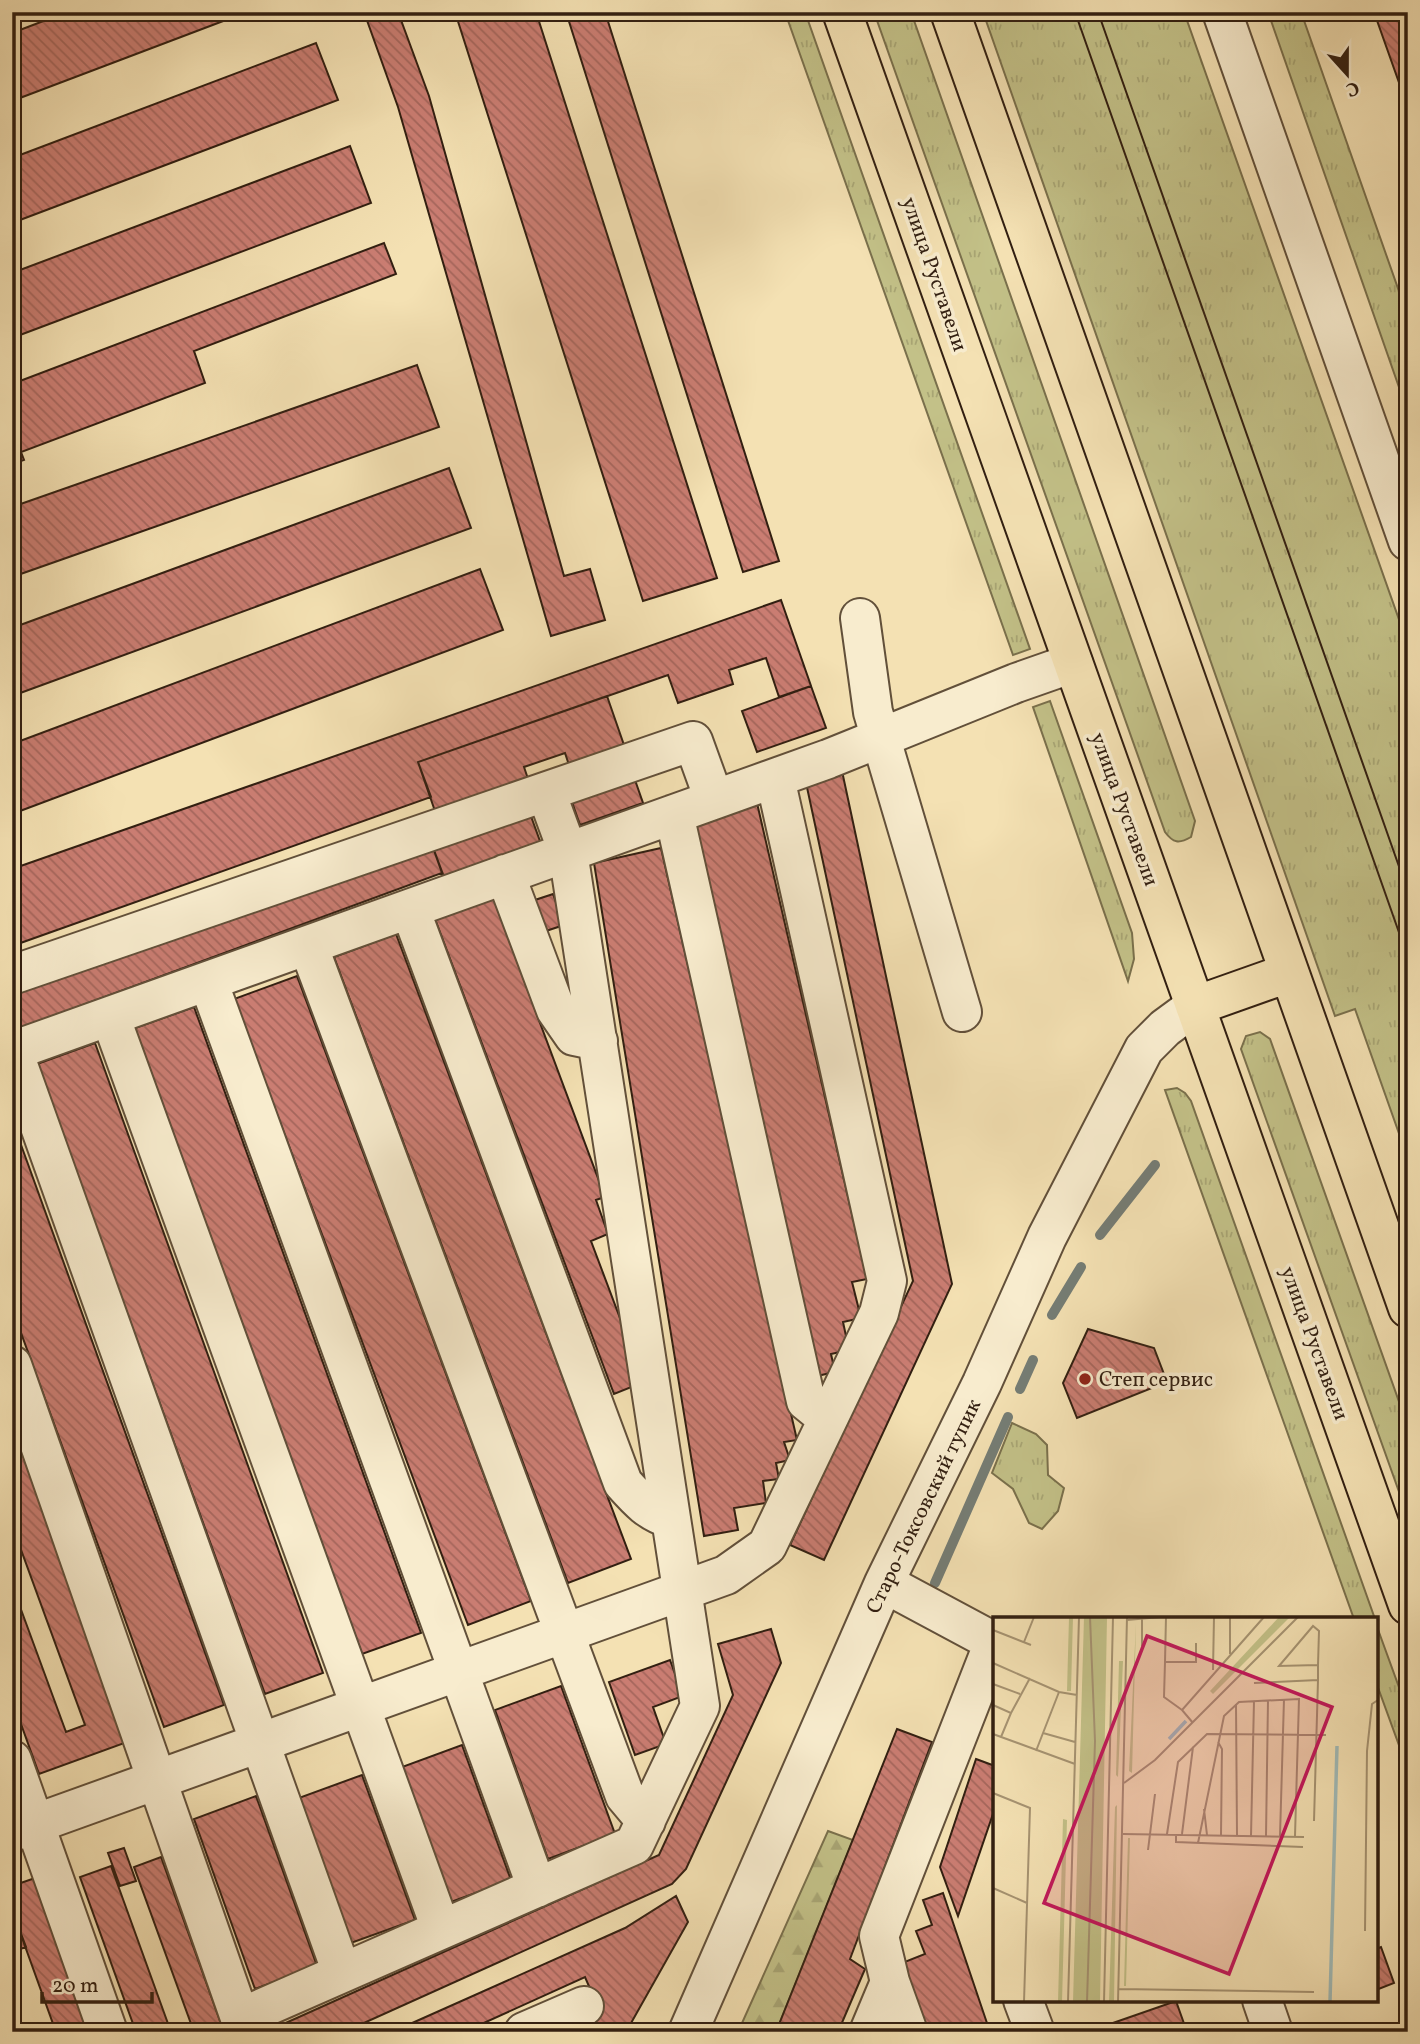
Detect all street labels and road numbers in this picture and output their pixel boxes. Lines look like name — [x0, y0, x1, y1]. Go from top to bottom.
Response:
street label: улица Руставели — [894, 193, 974, 356]
street label: улица Руставели — [1082, 729, 1165, 890]
street label: улица Руставели — [1272, 1263, 1355, 1424]
street label: Старо-Токсовский тупик — [860, 1394, 989, 1619]

